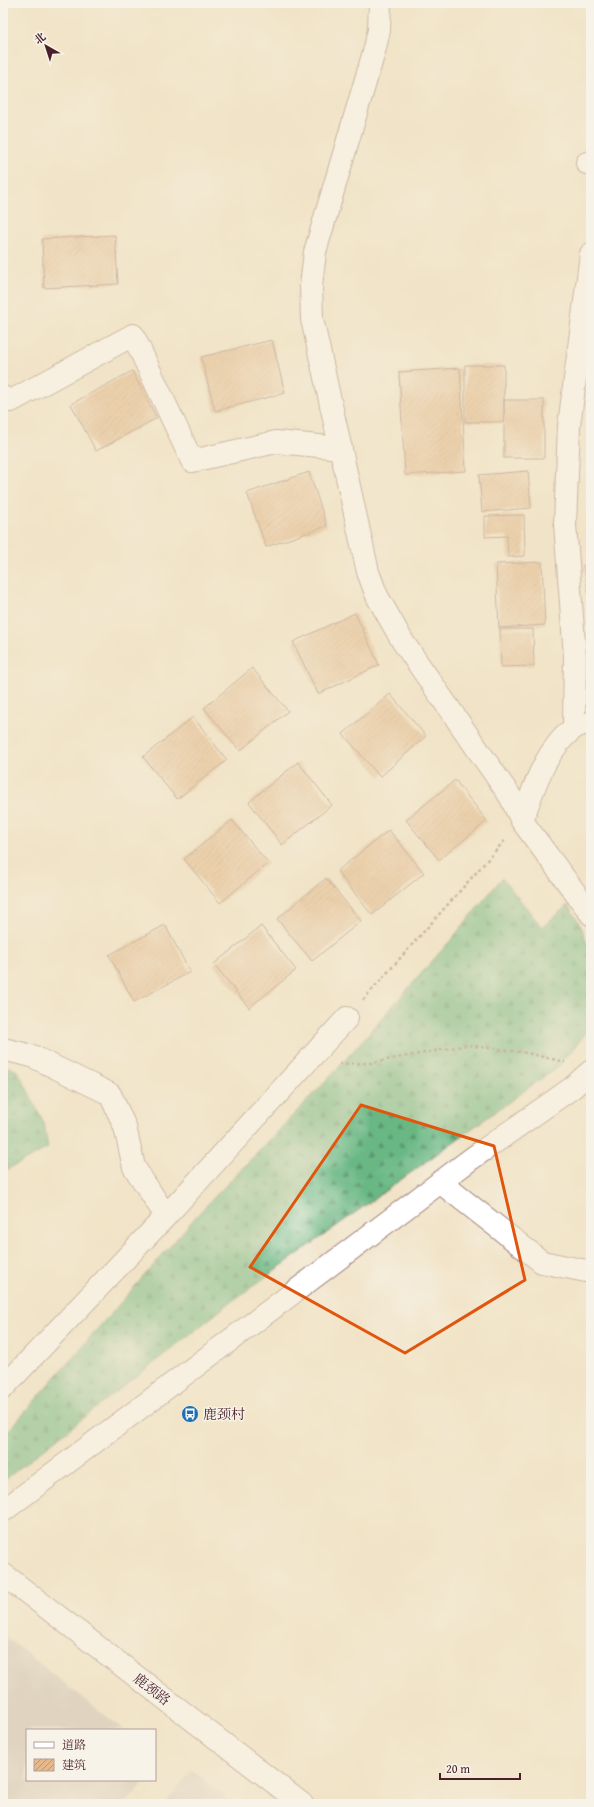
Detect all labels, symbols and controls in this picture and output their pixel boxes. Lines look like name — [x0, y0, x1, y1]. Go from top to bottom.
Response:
north arrow — [26, 26, 66, 66]
text: 北 — [30, 29, 49, 48]
bus stop icon: 鹿颈村 — [180, 1404, 200, 1424]
place label: 鹿颈村 — [203, 1404, 245, 1424]
street label: 鹿颈路 — [129, 1668, 175, 1710]
legend — [26, 1729, 156, 1781]
text: 道路 — [62, 1736, 86, 1753]
scale bar — [440, 1755, 520, 1781]
text: 建筑 — [62, 1756, 86, 1773]
text: 20 m — [446, 1760, 470, 1777]

